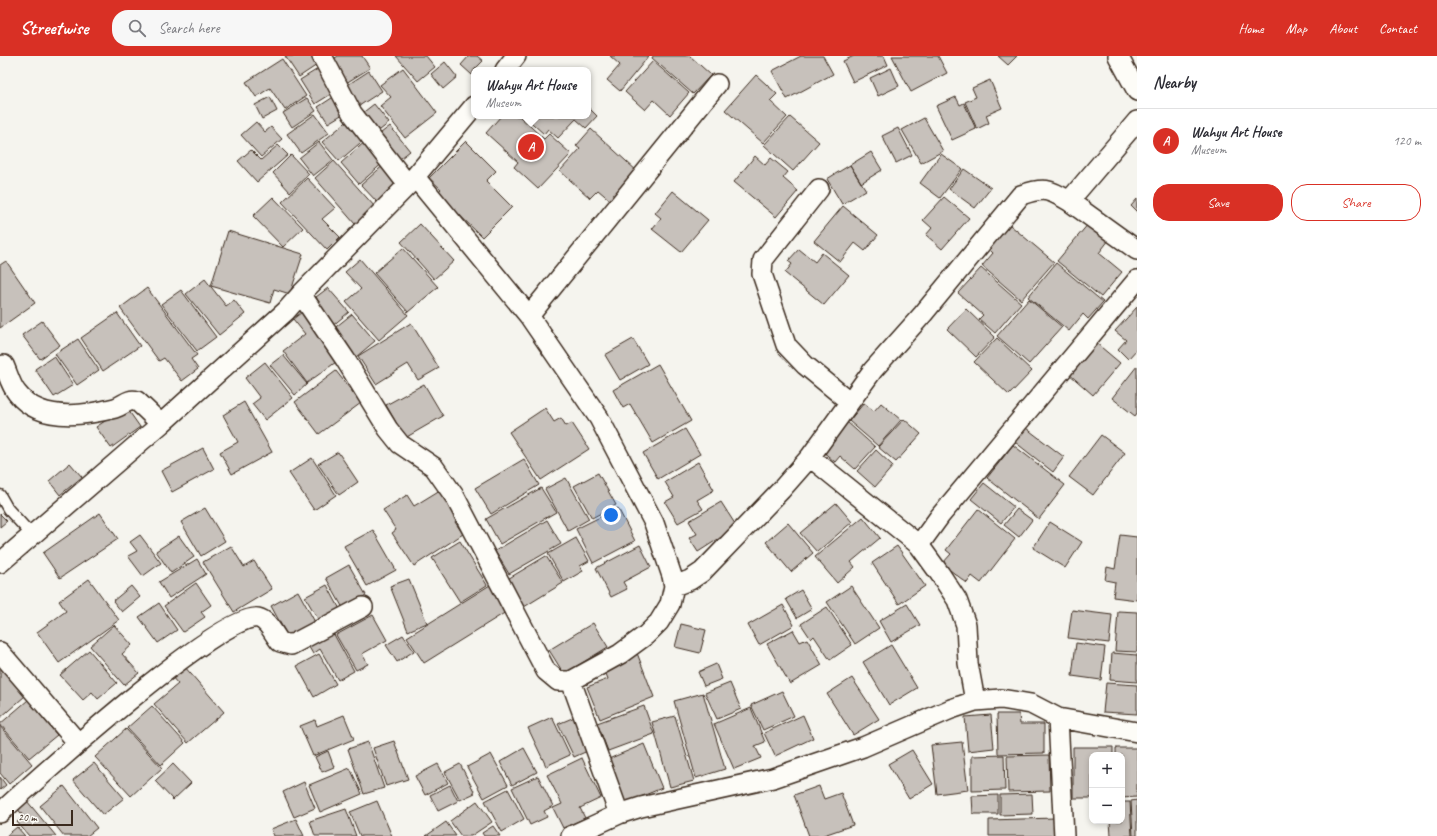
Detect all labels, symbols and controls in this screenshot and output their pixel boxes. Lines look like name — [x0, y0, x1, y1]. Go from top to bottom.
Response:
search box — [112, 10, 392, 46]
text: Streetwise — [20, 16, 88, 40]
icon: search — [126, 17, 148, 39]
text: Search here — [158, 19, 220, 38]
text: Home — [1238, 20, 1264, 37]
text: Map — [1286, 20, 1307, 37]
text: About — [1329, 20, 1357, 37]
text: Contact — [1379, 20, 1417, 37]
popup — [471, 67, 591, 119]
text: Nearby — [1153, 72, 1196, 93]
text: Wahyu Art House — [486, 76, 576, 95]
text: Museum — [486, 95, 521, 111]
text: Wahyu Art House — [1191, 123, 1281, 142]
pin: A — [518, 132, 544, 162]
text: A — [1163, 133, 1169, 149]
text: 120 m — [1393, 133, 1421, 149]
text: Museum — [1191, 142, 1226, 158]
button: Save — [1153, 184, 1283, 221]
button: Share — [1291, 184, 1421, 221]
your location — [601, 505, 621, 525]
map controls — [1089, 752, 1125, 824]
button: + — [1089, 752, 1125, 788]
button: − — [1089, 788, 1125, 824]
scale bar — [12, 808, 73, 827]
text: 20 m — [18, 810, 37, 824]

